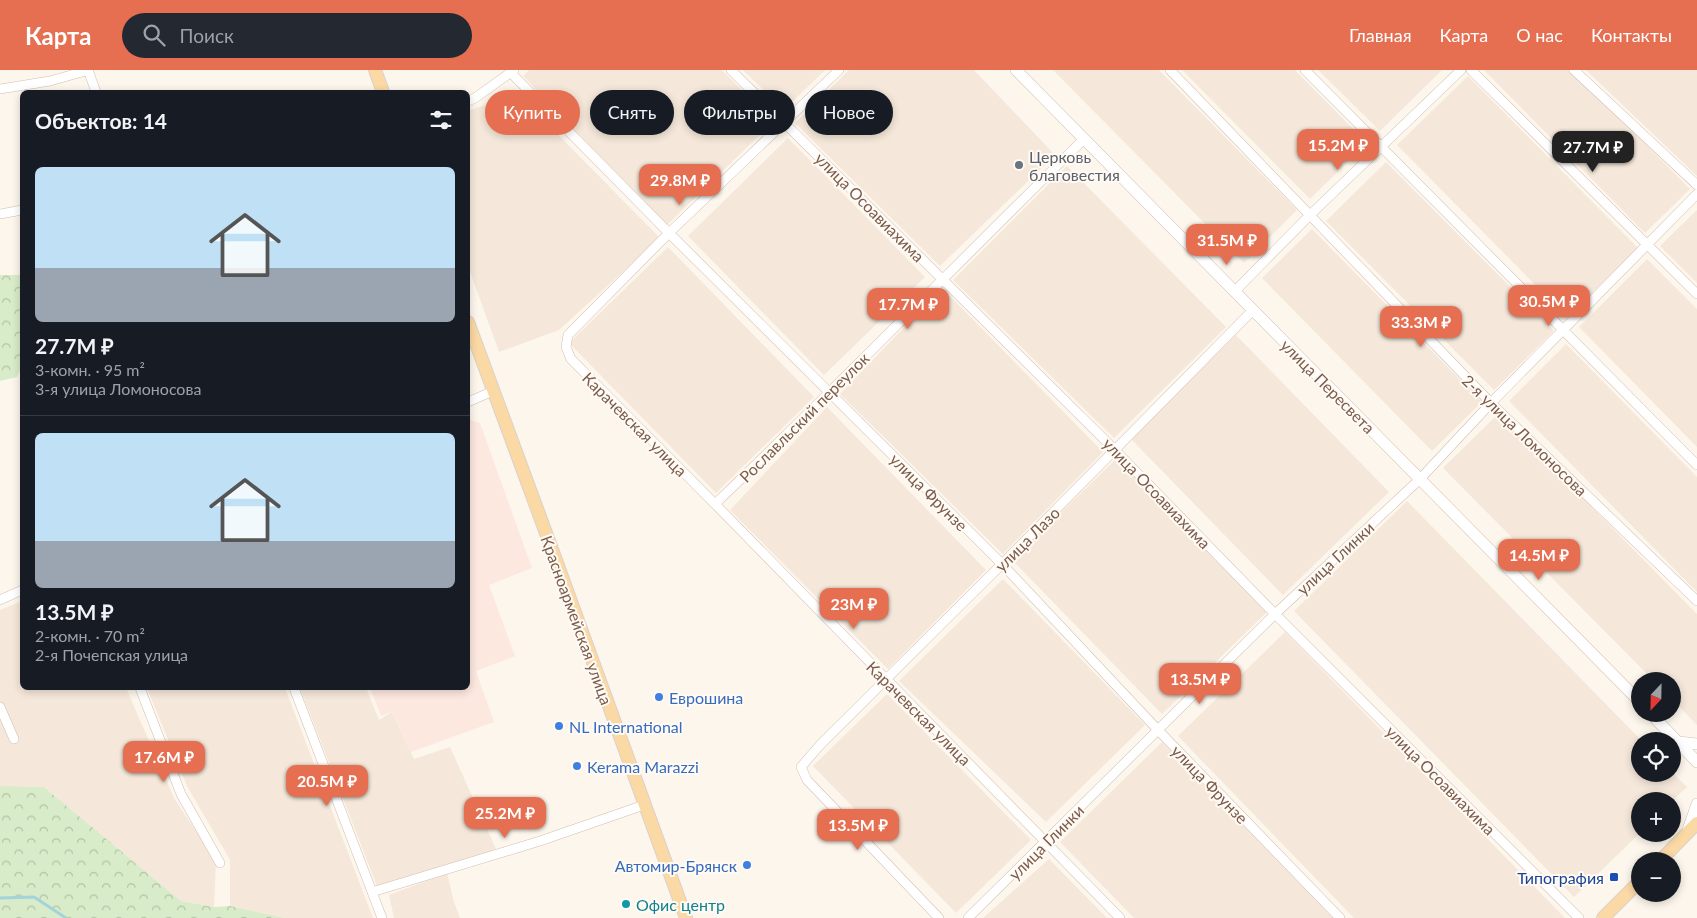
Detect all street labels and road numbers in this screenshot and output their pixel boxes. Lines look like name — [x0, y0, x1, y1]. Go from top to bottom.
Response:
street label: улица Осоавиахима — [811, 148, 929, 266]
street label: улица Пересвета — [1277, 335, 1379, 437]
street label: Рославльский переулок — [735, 348, 873, 486]
street label: Карачевская улица — [579, 368, 691, 480]
street label: 2-я улица Ломоносова — [1459, 370, 1591, 500]
street label: улица Осоавиахима — [1099, 434, 1215, 552]
street label: улица Фрунзе — [886, 449, 972, 535]
street label: улица Лазо — [991, 503, 1063, 575]
street label: улица Глинки — [1293, 518, 1377, 598]
street label: Красноармейская улица — [538, 533, 616, 707]
street label: Карачевская улица — [863, 657, 975, 769]
street label: улица Осоавиахима — [1382, 721, 1500, 839]
street label: улица Фрунзе — [1168, 741, 1252, 827]
street label: улица Глинки — [1005, 801, 1087, 883]

